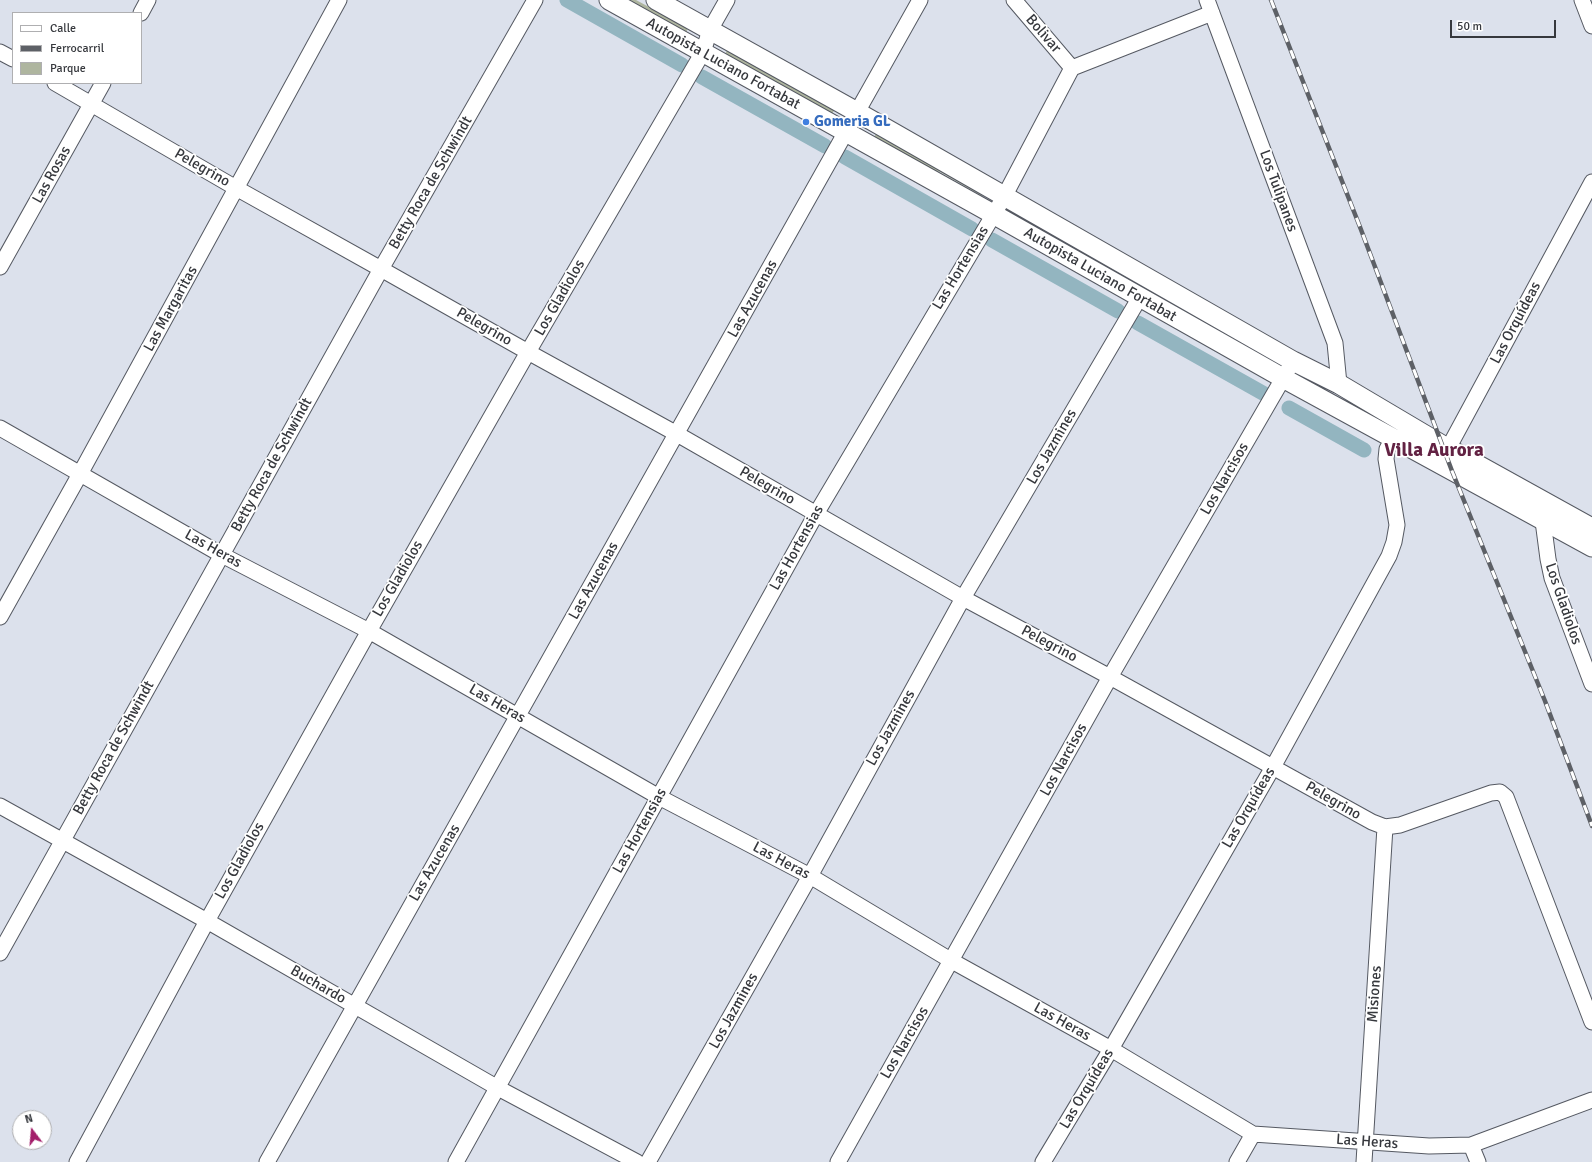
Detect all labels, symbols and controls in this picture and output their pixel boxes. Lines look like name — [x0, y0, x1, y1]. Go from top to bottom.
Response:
street label: Bolivar — [1021, 11, 1065, 57]
legend — [12, 12, 142, 84]
scale bar — [1452, 12, 1558, 38]
street label: Autopista Luciano Fortabat — [643, 14, 803, 114]
text: 50 m — [1457, 19, 1482, 34]
text: Calle — [50, 21, 76, 36]
text: Ferrocarril — [50, 41, 104, 56]
text: Parque — [50, 61, 86, 76]
street label: Betty Roca de Schwindt — [386, 113, 476, 253]
place label: Gomeria GL — [814, 113, 891, 131]
marker: Gomeria GL — [801, 117, 811, 127]
street label: Las Rosas — [29, 143, 75, 207]
street label: Pelegrino — [171, 145, 233, 191]
street label: Los Tulipanes — [1255, 148, 1301, 234]
street label: Las Hortensias — [929, 223, 993, 313]
street label: Autopista Luciano Fortabat — [1021, 224, 1179, 326]
street label: Los Gladiolos — [531, 257, 589, 339]
street label: Las Azucenas — [724, 257, 782, 341]
street label: Las Margaritas — [140, 263, 202, 355]
street label: Las Orquídeas — [1487, 279, 1545, 367]
street label: Pelegrino — [453, 304, 515, 350]
street label: Betty Roca de Schwindt — [228, 395, 316, 535]
street label: Los Jazmines — [1023, 406, 1081, 488]
street label: Los Narcisos — [1197, 440, 1253, 518]
district label: Villa Aurora — [1384, 440, 1484, 462]
street label: Pelegrino — [736, 463, 798, 509]
street label: Las Hortensias — [766, 502, 828, 594]
street label: Las Heras — [181, 526, 245, 572]
street label: Los Gladiolos — [369, 538, 427, 620]
street label: Las Azucenas — [565, 539, 623, 623]
street label: Los Gladiolos — [1541, 561, 1585, 647]
street label: Pelegrino — [1018, 622, 1080, 666]
street label: Betty Roca de Schwindt — [70, 678, 158, 818]
street label: Las Heras — [466, 681, 528, 727]
street label: Los Jazmines — [863, 687, 919, 769]
street label: Los Narcisos — [1037, 720, 1091, 800]
street label: Las Orquídeas — [1219, 764, 1279, 852]
street label: Pelegrino — [1302, 778, 1364, 824]
street label: Las Hortensias — [609, 785, 671, 877]
street label: Los Gladiolos — [211, 819, 269, 903]
street label: Las Azucenas — [406, 821, 464, 905]
street label: Las Heras — [749, 838, 813, 884]
street label: Buchardo — [287, 962, 349, 1008]
street label: Misiones — [1364, 965, 1386, 1023]
street label: Los Jazmines — [706, 970, 762, 1052]
street label: Las Heras — [1030, 999, 1094, 1045]
street label: Los Narcisos — [877, 1004, 933, 1082]
street label: Las Orquídeas — [1056, 1046, 1118, 1132]
north arrow — [12, 1110, 52, 1150]
text: N — [23, 1112, 34, 1126]
street label: Las Heras — [1335, 1131, 1399, 1153]

